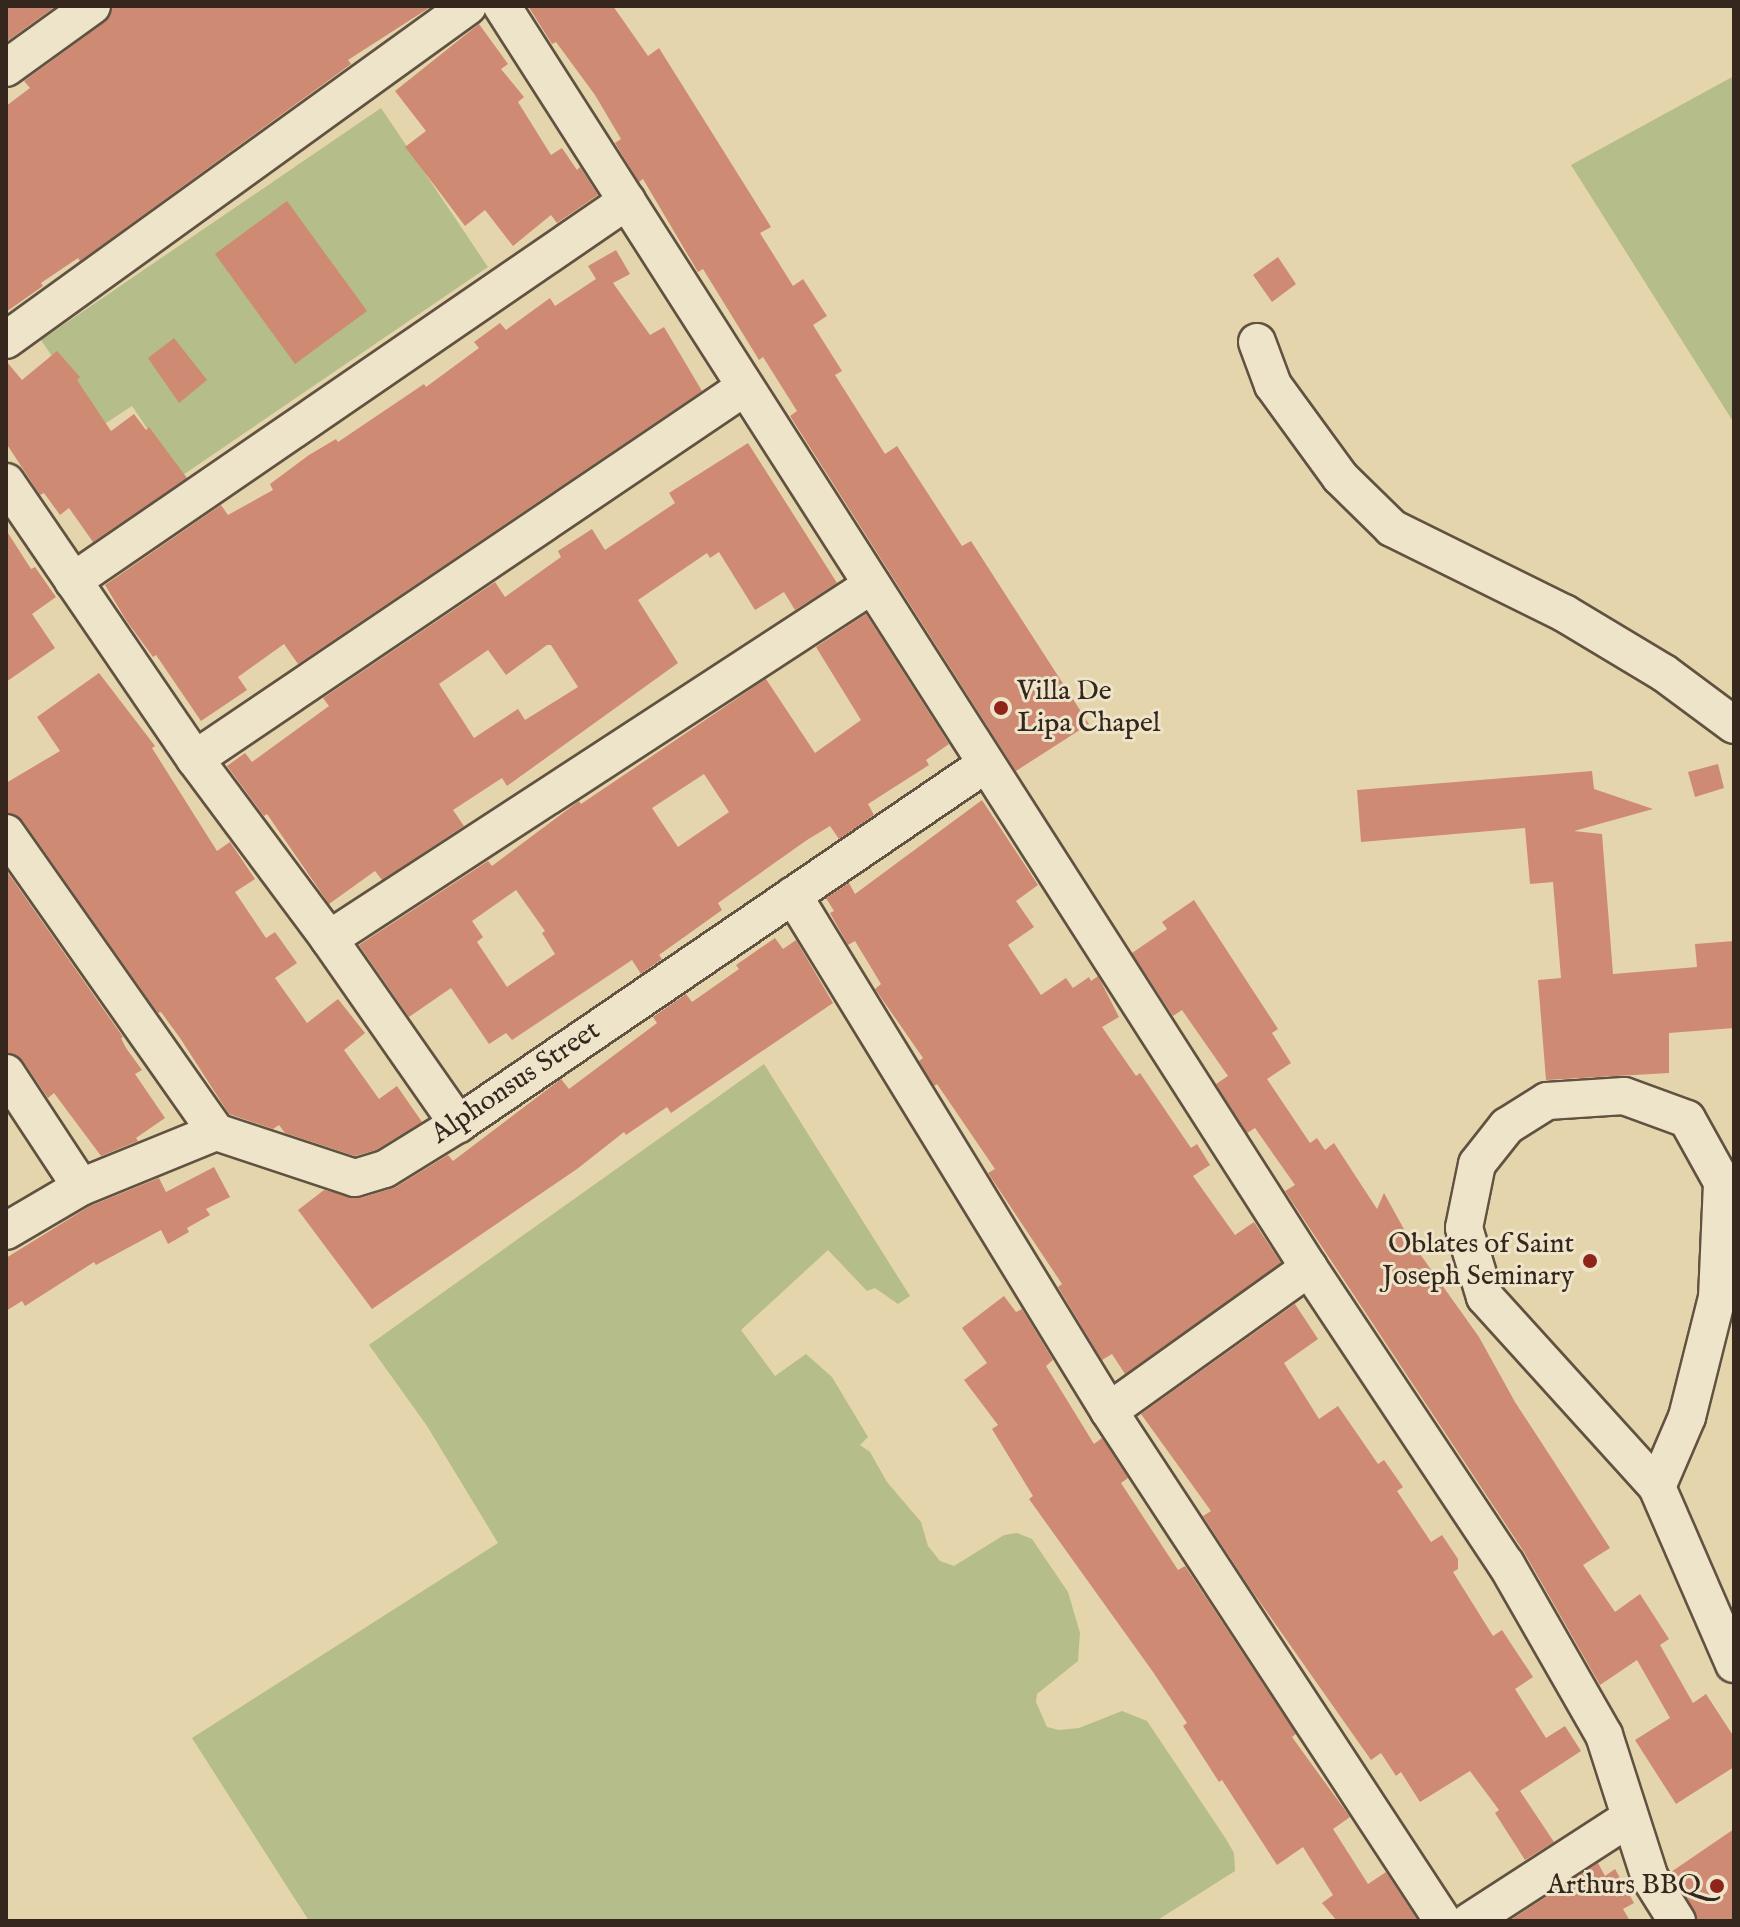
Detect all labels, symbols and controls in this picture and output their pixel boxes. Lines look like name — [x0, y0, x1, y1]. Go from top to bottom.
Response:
place label: Villa De Lipa Chapel — [1017, 675, 1160, 741]
marker: Villa De Lipa Chapel — [992, 699, 1010, 717]
street label: Alphonsus Street — [425, 1014, 607, 1152]
place label: Oblates of Saint Joseph Seminary — [1382, 1228, 1574, 1294]
marker: Oblates of Saint Joseph Seminary — [1581, 1252, 1599, 1270]
place label: Arthurs BBQ — [1547, 1869, 1701, 1903]
marker: Arthurs BBQ — [1708, 1877, 1726, 1895]

